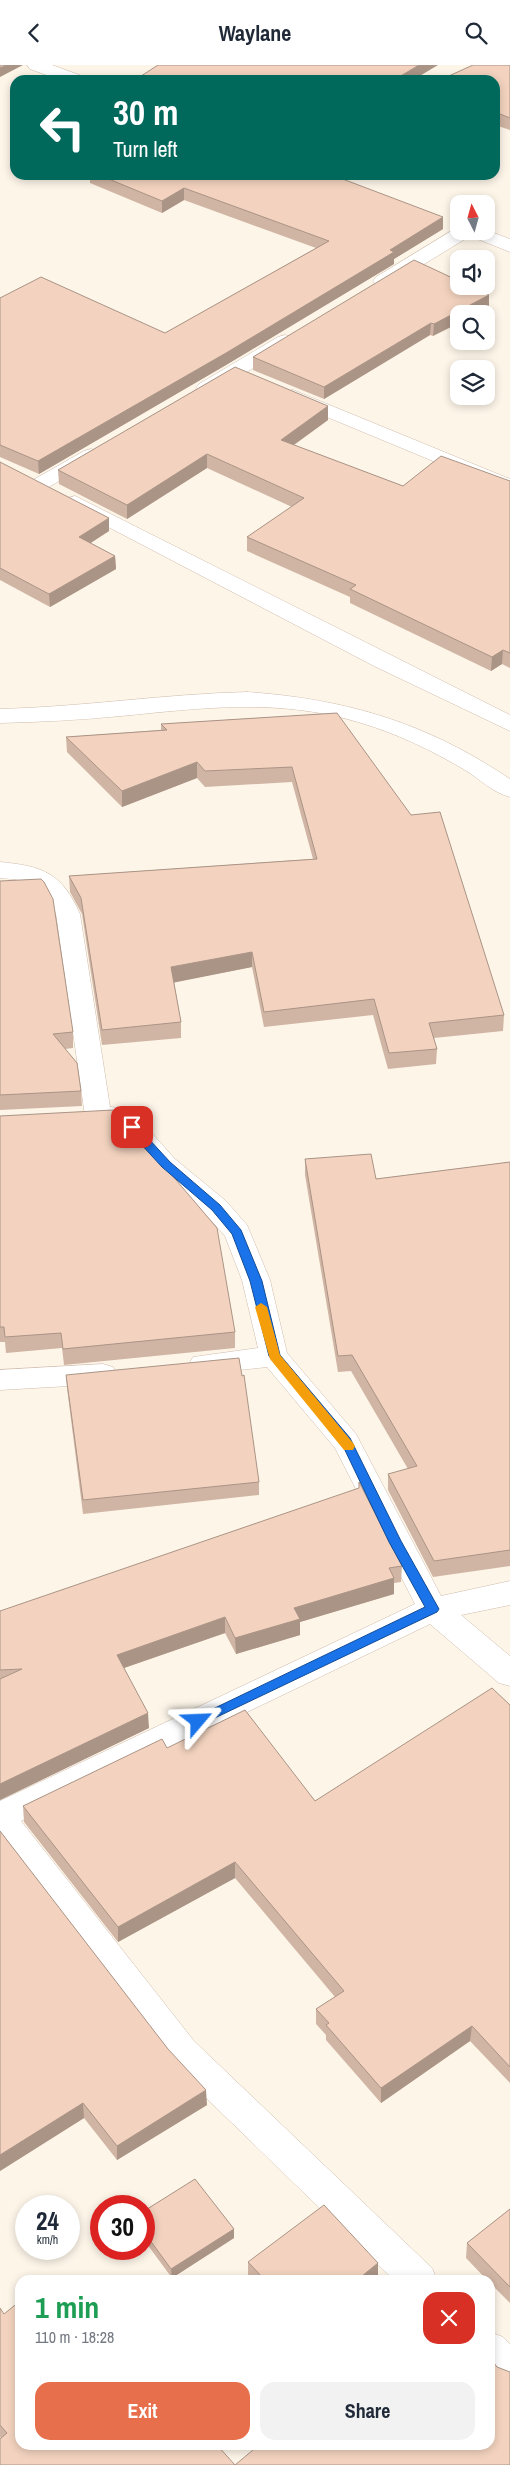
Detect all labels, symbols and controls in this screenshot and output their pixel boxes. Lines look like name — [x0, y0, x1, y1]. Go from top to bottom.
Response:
text: Waylane — [219, 18, 291, 48]
icon: back — [20, 19, 48, 47]
icon: search — [462, 19, 490, 47]
text: 30 m — [113, 89, 178, 136]
icon: left — [30, 95, 95, 160]
text: Turn left — [113, 134, 178, 164]
north arrow — [450, 195, 495, 240]
map controls — [450, 195, 495, 405]
button: sound — [450, 250, 495, 295]
button: search — [450, 305, 495, 350]
button: layers — [450, 360, 495, 405]
pin — [111, 1106, 153, 1148]
icon: arrive — [118, 1113, 146, 1141]
position arrow — [171, 1694, 223, 1746]
speed limit sign: 30 — [90, 2195, 155, 2260]
text: 24 — [36, 2204, 59, 2238]
text: km/h — [37, 2232, 58, 2248]
text: 1 min — [35, 2287, 99, 2327]
button: close — [423, 2292, 475, 2344]
text: 110 m · 18:28 — [35, 2326, 114, 2348]
button: Exit — [35, 2382, 250, 2440]
button: Share — [260, 2382, 475, 2440]

